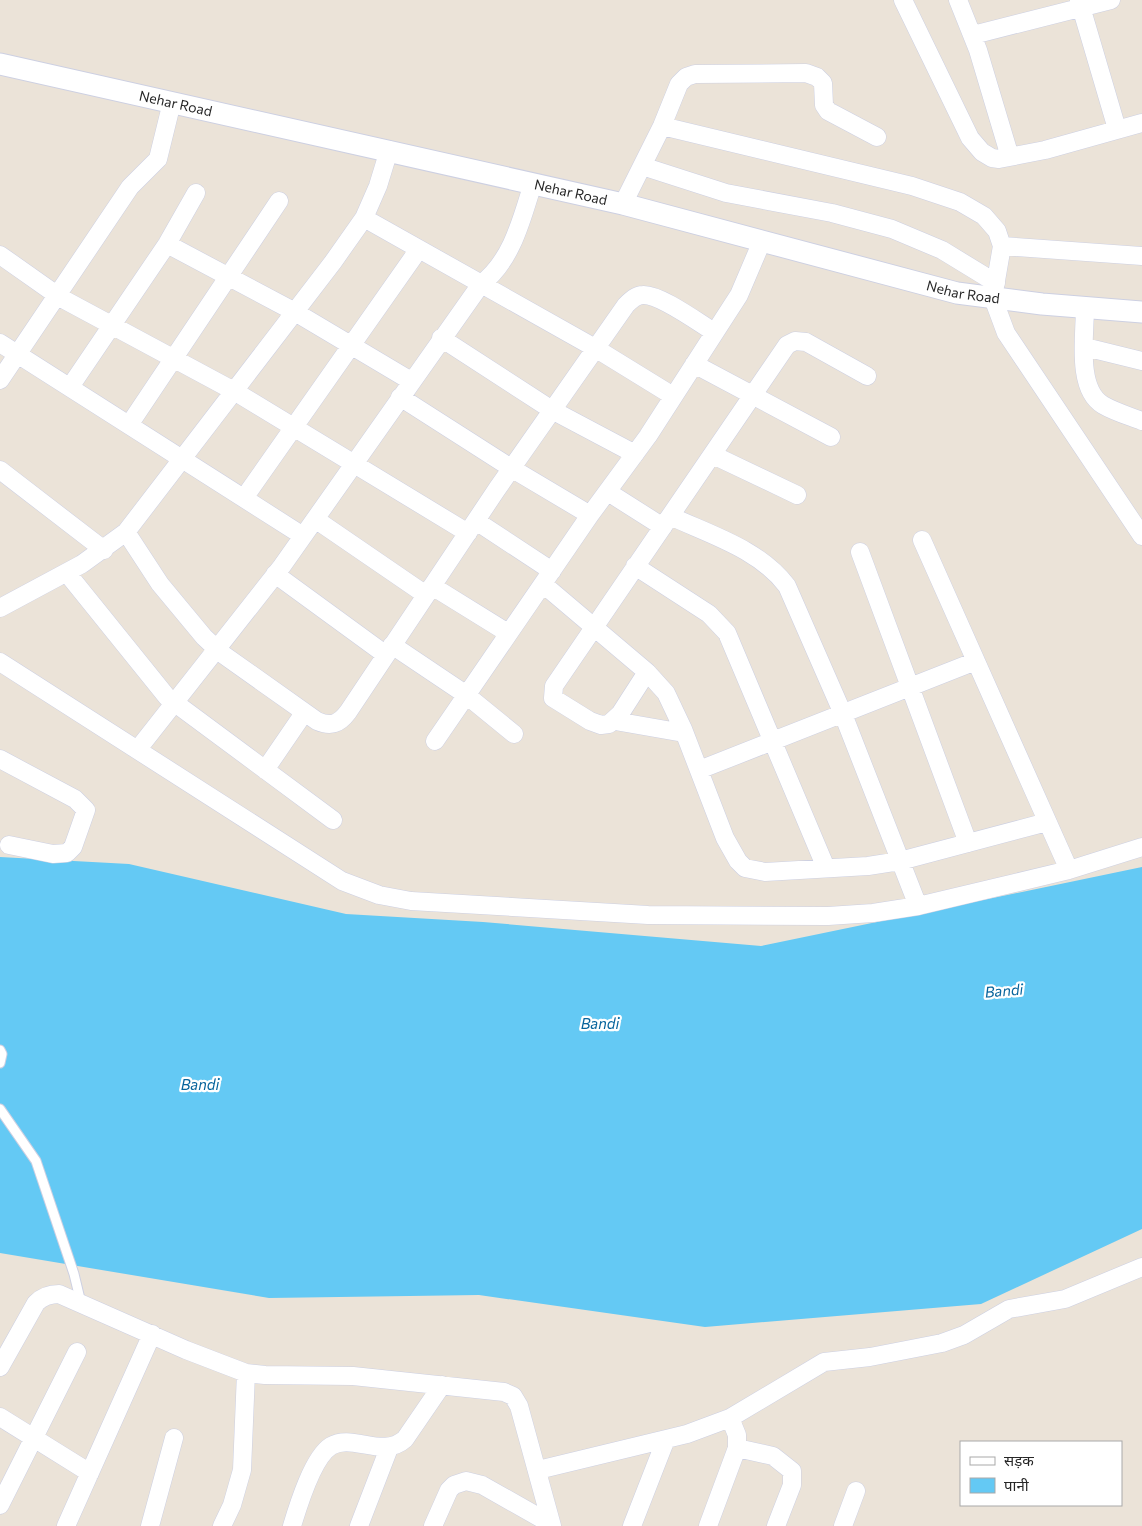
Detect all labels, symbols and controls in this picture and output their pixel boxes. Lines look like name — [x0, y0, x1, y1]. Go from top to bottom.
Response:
street label: Nehar Road — [138, 87, 214, 119]
street label: Nehar Road — [533, 175, 609, 208]
street label: Nehar Road — [925, 276, 1001, 306]
water label: Bandi — [984, 979, 1025, 1001]
water label: Bandi — [581, 1014, 620, 1032]
water label: Bandi — [181, 1075, 220, 1093]
legend — [960, 1441, 1122, 1506]
text: सड़क — [1004, 1451, 1034, 1469]
text: पानी — [1004, 1476, 1030, 1494]

